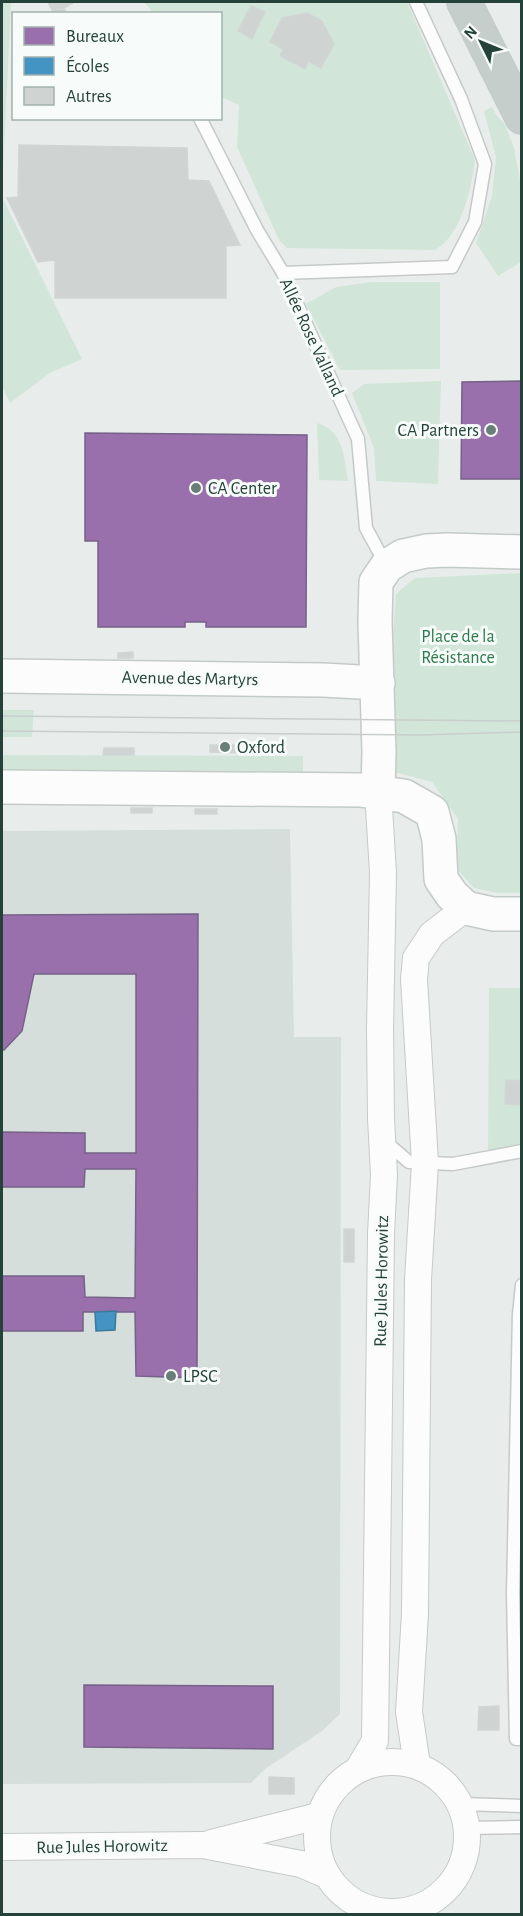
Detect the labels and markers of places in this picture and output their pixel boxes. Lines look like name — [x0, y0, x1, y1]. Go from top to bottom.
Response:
place label: CA Partners — [398, 422, 479, 440]
marker: CA Partners — [484, 423, 498, 437]
place label: CA Center — [208, 480, 277, 498]
marker: CA Center — [189, 481, 203, 495]
place label: Oxford — [237, 739, 285, 757]
marker: Oxford — [218, 740, 232, 754]
place label: LPSC — [183, 1368, 218, 1386]
marker: LPSC — [164, 1369, 178, 1383]

